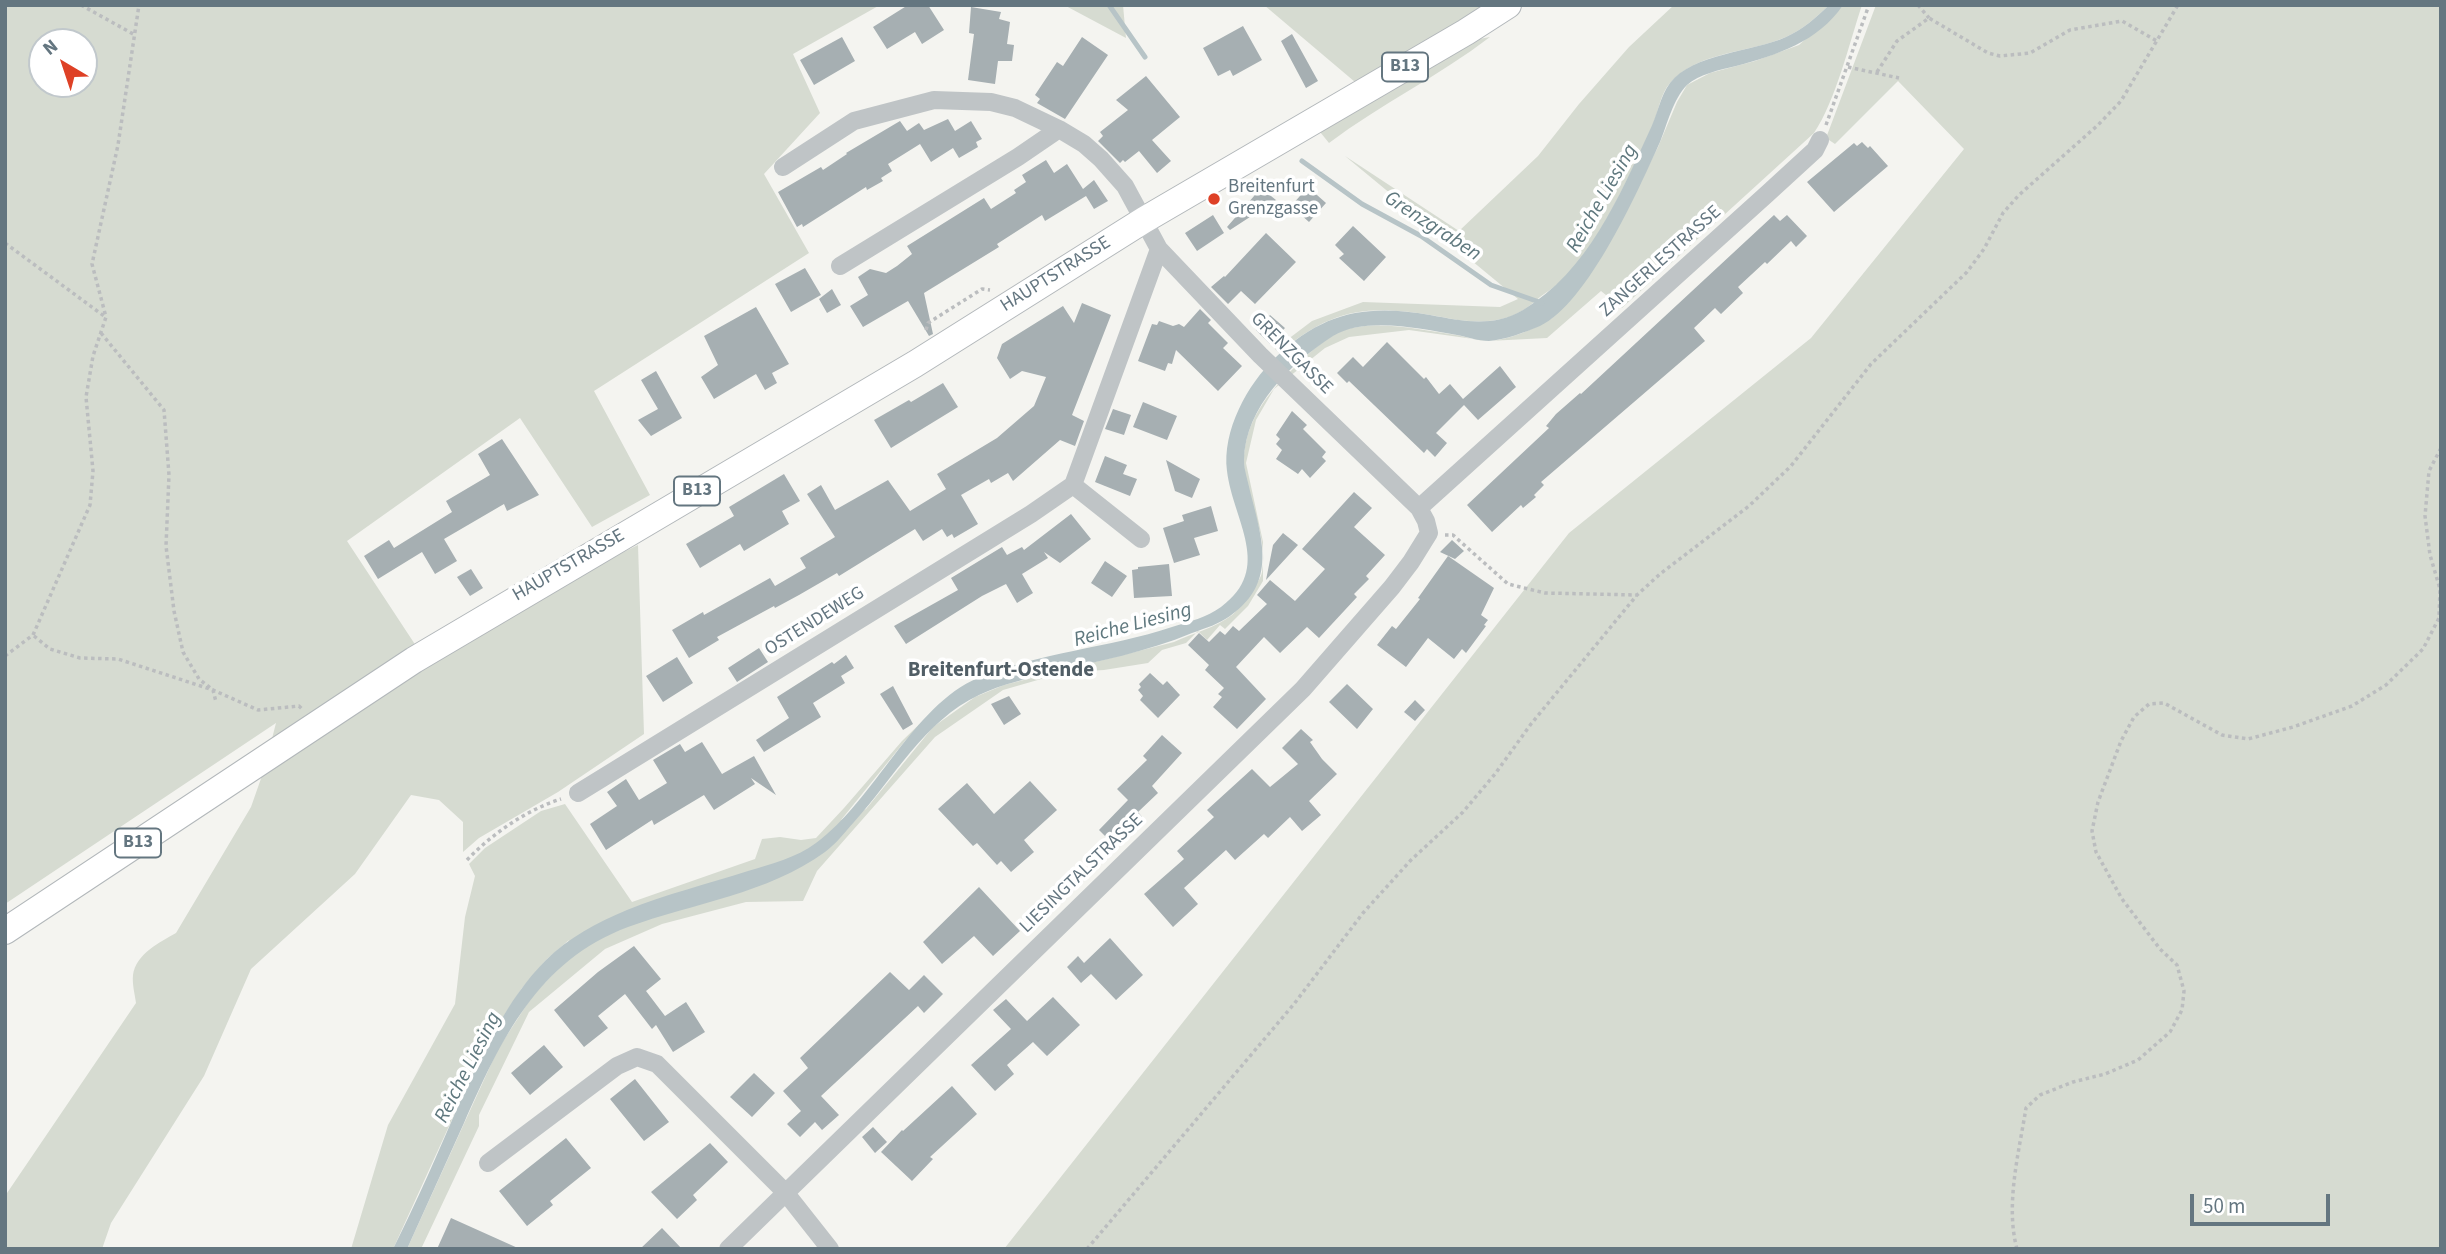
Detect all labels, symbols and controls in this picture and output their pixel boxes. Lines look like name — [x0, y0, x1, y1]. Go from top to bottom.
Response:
north arrow — [28, 28, 98, 98]
text: N — [37, 33, 64, 62]
road number: B13 — [1382, 52, 1428, 82]
water label: Reiche Liesing — [1562, 140, 1644, 258]
place label: Breitenfurt Grenzgasse — [1228, 177, 1318, 221]
water label: Grenzgraben — [1379, 186, 1485, 268]
marker: Breitenfurt Grenzgasse — [1206, 191, 1222, 207]
street label: ZANGERLESTRASSE — [1596, 201, 1726, 323]
street label: HAUPTSTRASSE — [997, 232, 1115, 318]
street label: GRENZGASSE — [1245, 308, 1337, 400]
road number: B13 — [674, 476, 720, 505]
street label: HAUPTSTRASSE — [509, 525, 629, 607]
street label: OSTENDEWEG — [761, 582, 869, 662]
water label: Reiche Liesing — [1071, 598, 1195, 654]
district label: Breitenfurt-Ostende — [908, 658, 1094, 684]
street label: LIESINGTALSTRASSE — [1016, 809, 1148, 939]
road number: B13 — [115, 828, 161, 858]
water label: Reiche Liesing — [430, 1008, 508, 1128]
scale bar — [2194, 1180, 2334, 1224]
text: 50 m — [2203, 1191, 2245, 1221]

